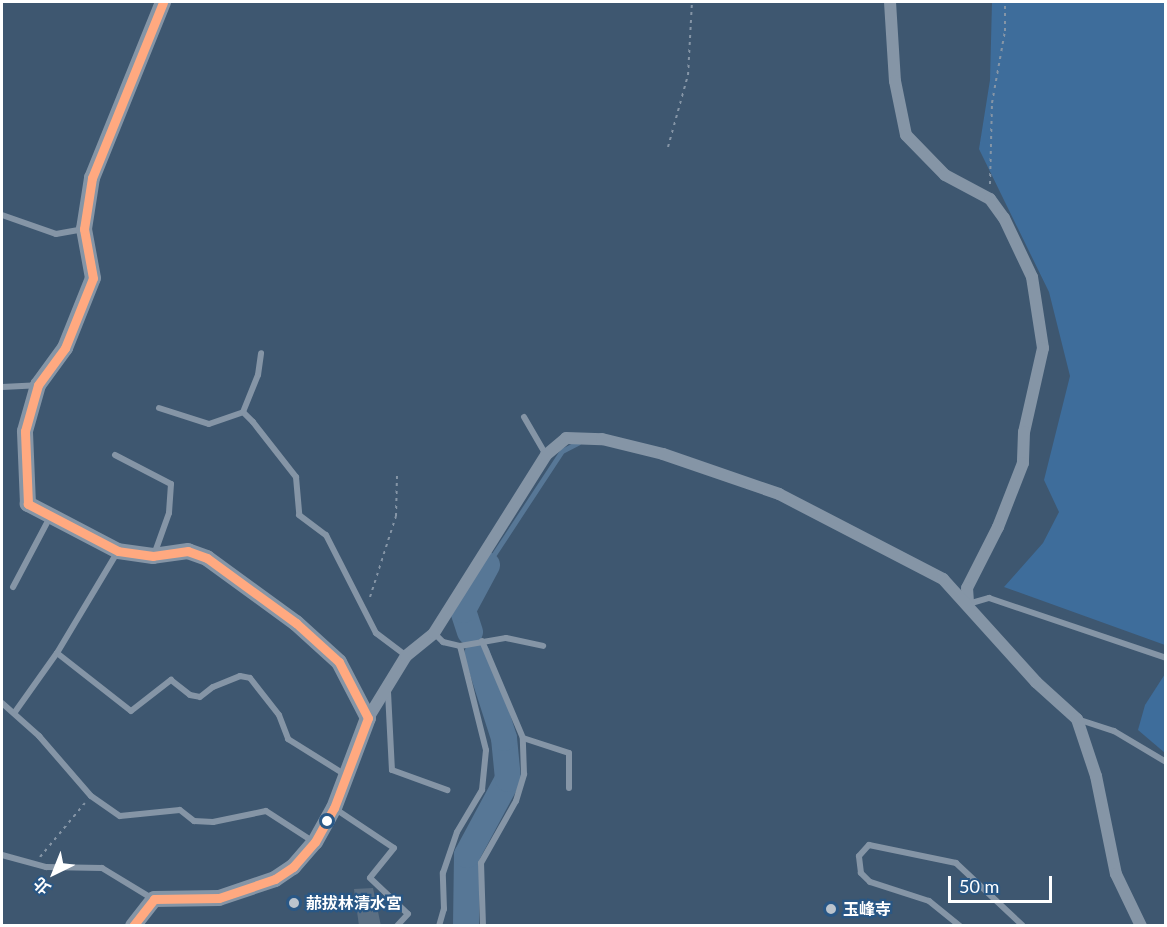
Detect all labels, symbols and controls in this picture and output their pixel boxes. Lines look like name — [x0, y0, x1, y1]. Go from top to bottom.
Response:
unlabelled marker — [321, 815, 333, 827]
north arrow — [24, 843, 84, 903]
scale bar — [951, 864, 1054, 902]
text: 北 — [29, 874, 54, 899]
text: 50 m — [959, 875, 999, 897]
place label: 𦰡拔林清水宮 — [306, 893, 402, 913]
marker: 𦰡拔林清水宮 — [287, 896, 301, 910]
place label: 玉峰寺 — [843, 899, 891, 919]
marker: 玉峰寺 — [824, 902, 838, 916]

